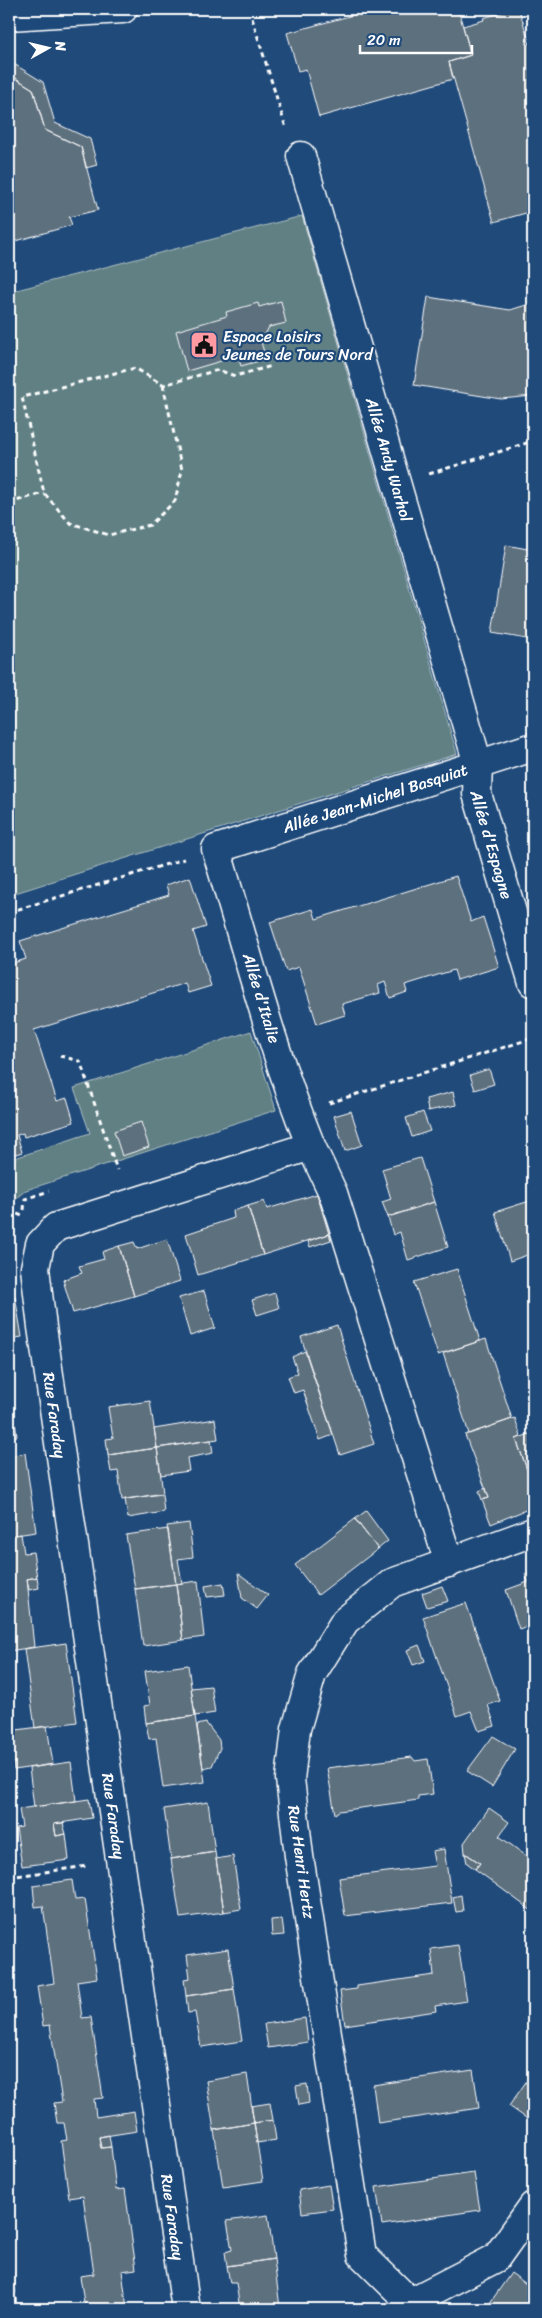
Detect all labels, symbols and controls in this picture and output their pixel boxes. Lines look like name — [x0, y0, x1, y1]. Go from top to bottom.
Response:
north arrow — [22, 22, 72, 72]
scale bar — [360, 22, 472, 54]
text: 20 m — [367, 27, 401, 53]
text: N — [47, 39, 73, 53]
place label: Espace Loisirs Jeunes de Tours Nord — [222, 322, 374, 369]
public building icon: Espace Loisirs Jeunes de Tours Nord — [189, 330, 219, 360]
street label: Allée Andy Warhol — [357, 393, 421, 526]
street label: Allée Jean-Michel Basquiat — [278, 755, 471, 842]
street label: Allée d'Espagne — [461, 786, 521, 903]
street label: Allée d'Italie — [234, 948, 289, 1047]
street label: Rue Faraday — [34, 1370, 75, 1461]
street label: Rue Faraday — [93, 1771, 134, 1862]
street label: Rue Henri Hertz — [279, 1804, 324, 1921]
street label: Rue Faraday — [152, 2172, 193, 2263]

